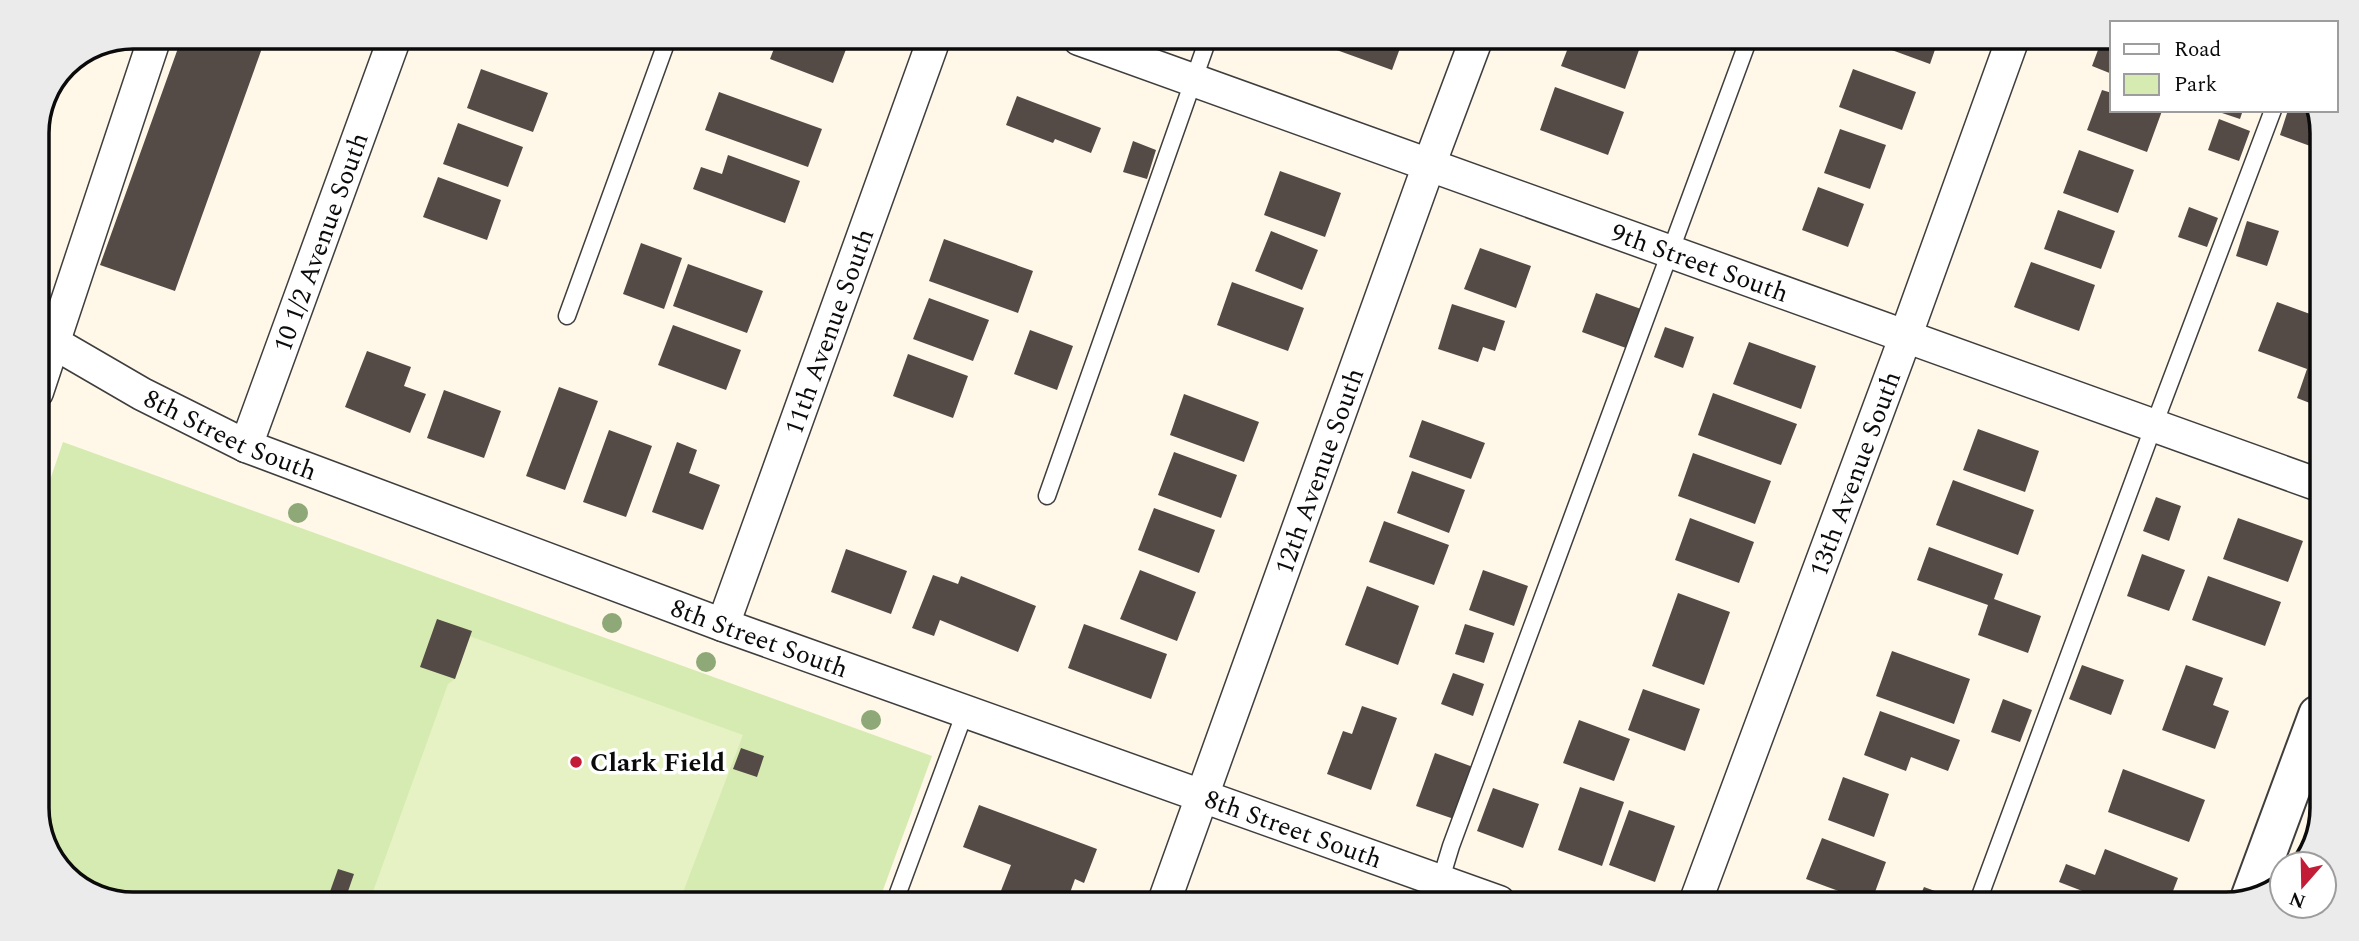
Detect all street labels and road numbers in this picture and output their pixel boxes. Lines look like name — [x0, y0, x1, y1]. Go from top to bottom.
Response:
street label: 10 1/2 Avenue South — [263, 127, 380, 358]
street label: 9th Street South — [1605, 213, 1794, 314]
street label: 11th Avenue South — [774, 223, 885, 440]
street label: 12th Avenue South — [1264, 363, 1375, 580]
street label: 13th Avenue South — [1799, 366, 1912, 583]
street label: 8th Street South — [137, 379, 322, 492]
street label: 8th Street South — [665, 588, 854, 689]
street label: 8th Street South — [1199, 780, 1388, 880]

